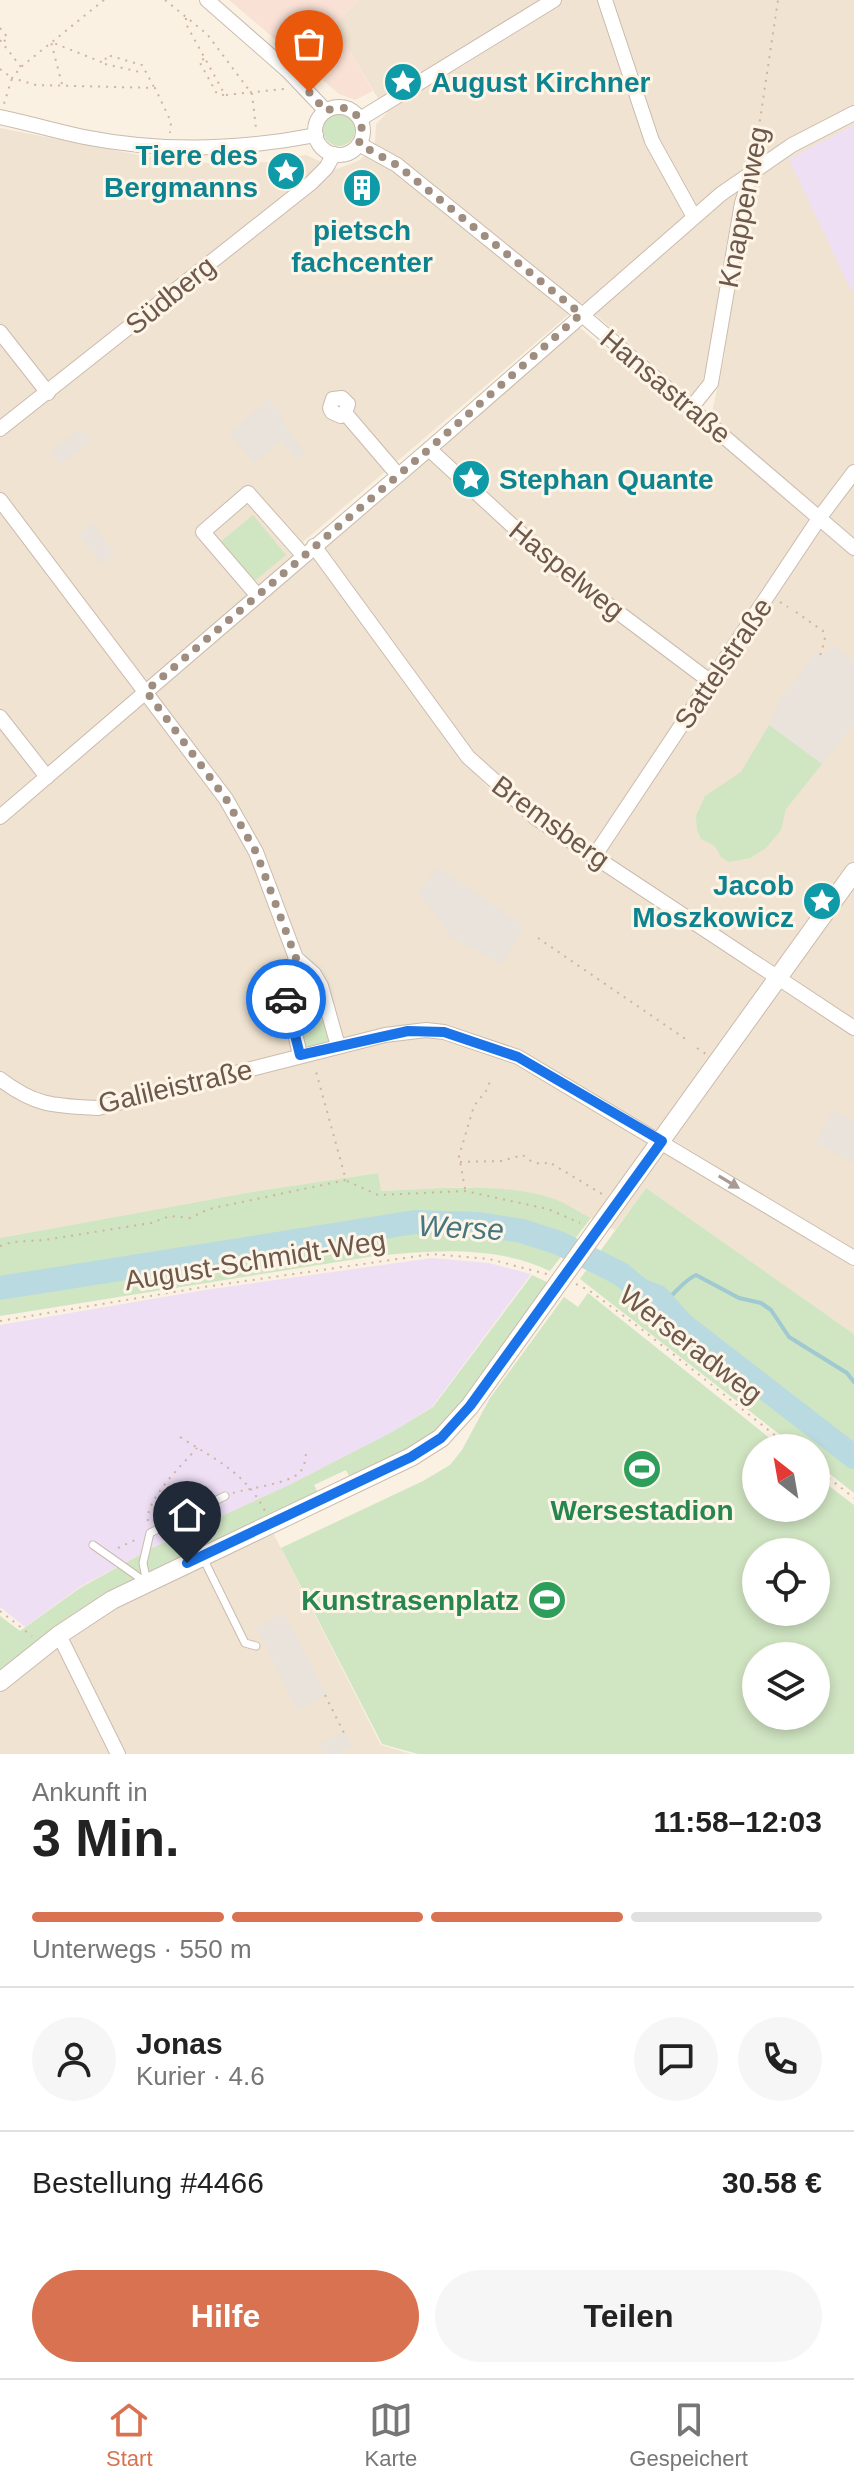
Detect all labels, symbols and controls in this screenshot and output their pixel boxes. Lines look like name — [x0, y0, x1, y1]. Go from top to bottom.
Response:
pin — [275, 10, 343, 92]
icon: bag — [287, 22, 331, 66]
place icon: August Kirchner — [382, 61, 424, 103]
place label: August Kirchner — [431, 67, 650, 98]
street label: Knappenweg — [713, 124, 774, 290]
place label: Tiere des Bergmanns — [104, 140, 258, 203]
place icon: Tiere des Bergmanns — [265, 150, 307, 192]
building icon: pietsch fachcenter — [341, 167, 383, 209]
place label: pietsch fachcenter — [291, 215, 433, 278]
street label: Südberg — [119, 250, 221, 341]
street label: Hansastraße — [594, 323, 737, 450]
place icon: Stephan Quante — [450, 458, 492, 500]
place label: Stephan Quante — [499, 464, 714, 495]
street label: Haspelweg — [503, 515, 630, 626]
street label: Sattelstraße — [668, 592, 778, 735]
street label: Bremsberg — [486, 770, 615, 875]
place label: Jacob Moszkowicz — [632, 870, 794, 933]
place icon: Jacob Moszkowicz — [801, 880, 843, 922]
courier — [246, 959, 326, 1039]
icon: car — [264, 977, 308, 1021]
street label: Galileistraße — [95, 1054, 255, 1119]
one-way arrow — [718, 1175, 740, 1189]
water label: Werse — [417, 1209, 505, 1246]
street label: August-Schmidt-Weg — [122, 1225, 388, 1296]
street label: Werseradweg — [613, 1279, 768, 1410]
north arrow — [742, 1434, 830, 1522]
map controls — [742, 1434, 830, 1730]
sports icon: Wersestadion — [621, 1448, 663, 1490]
pin — [153, 1481, 221, 1563]
icon: home — [165, 1493, 209, 1537]
place label: Wersestadion — [550, 1495, 734, 1526]
button: locate — [742, 1538, 830, 1626]
sports icon: Kunstrasenplatz — [526, 1579, 568, 1621]
place label: Kunstrasenplatz — [301, 1585, 519, 1616]
button: layers — [742, 1642, 830, 1730]
text: Ankunft in — [32, 1777, 148, 1807]
text: 11:58–12:03 — [654, 1805, 822, 1838]
text: 3 Min. — [32, 1809, 179, 1867]
text: Unterwegs · 550 m — [32, 1934, 252, 1964]
button: person — [32, 2017, 116, 2101]
button: chat — [634, 2017, 718, 2101]
button: phone — [738, 2017, 822, 2101]
text: Jonas — [136, 2027, 223, 2060]
text: Kurier · 4.6 — [136, 2061, 265, 2091]
text: Bestellung #4466 — [32, 2166, 264, 2199]
text: 30.58 € — [722, 2166, 822, 2199]
button: Hilfe — [32, 2270, 419, 2362]
button: Teilen — [435, 2270, 822, 2362]
tab: Start — [106, 2398, 153, 2472]
tab: Karte — [365, 2398, 417, 2472]
tab: Gespeichert — [629, 2398, 748, 2472]

